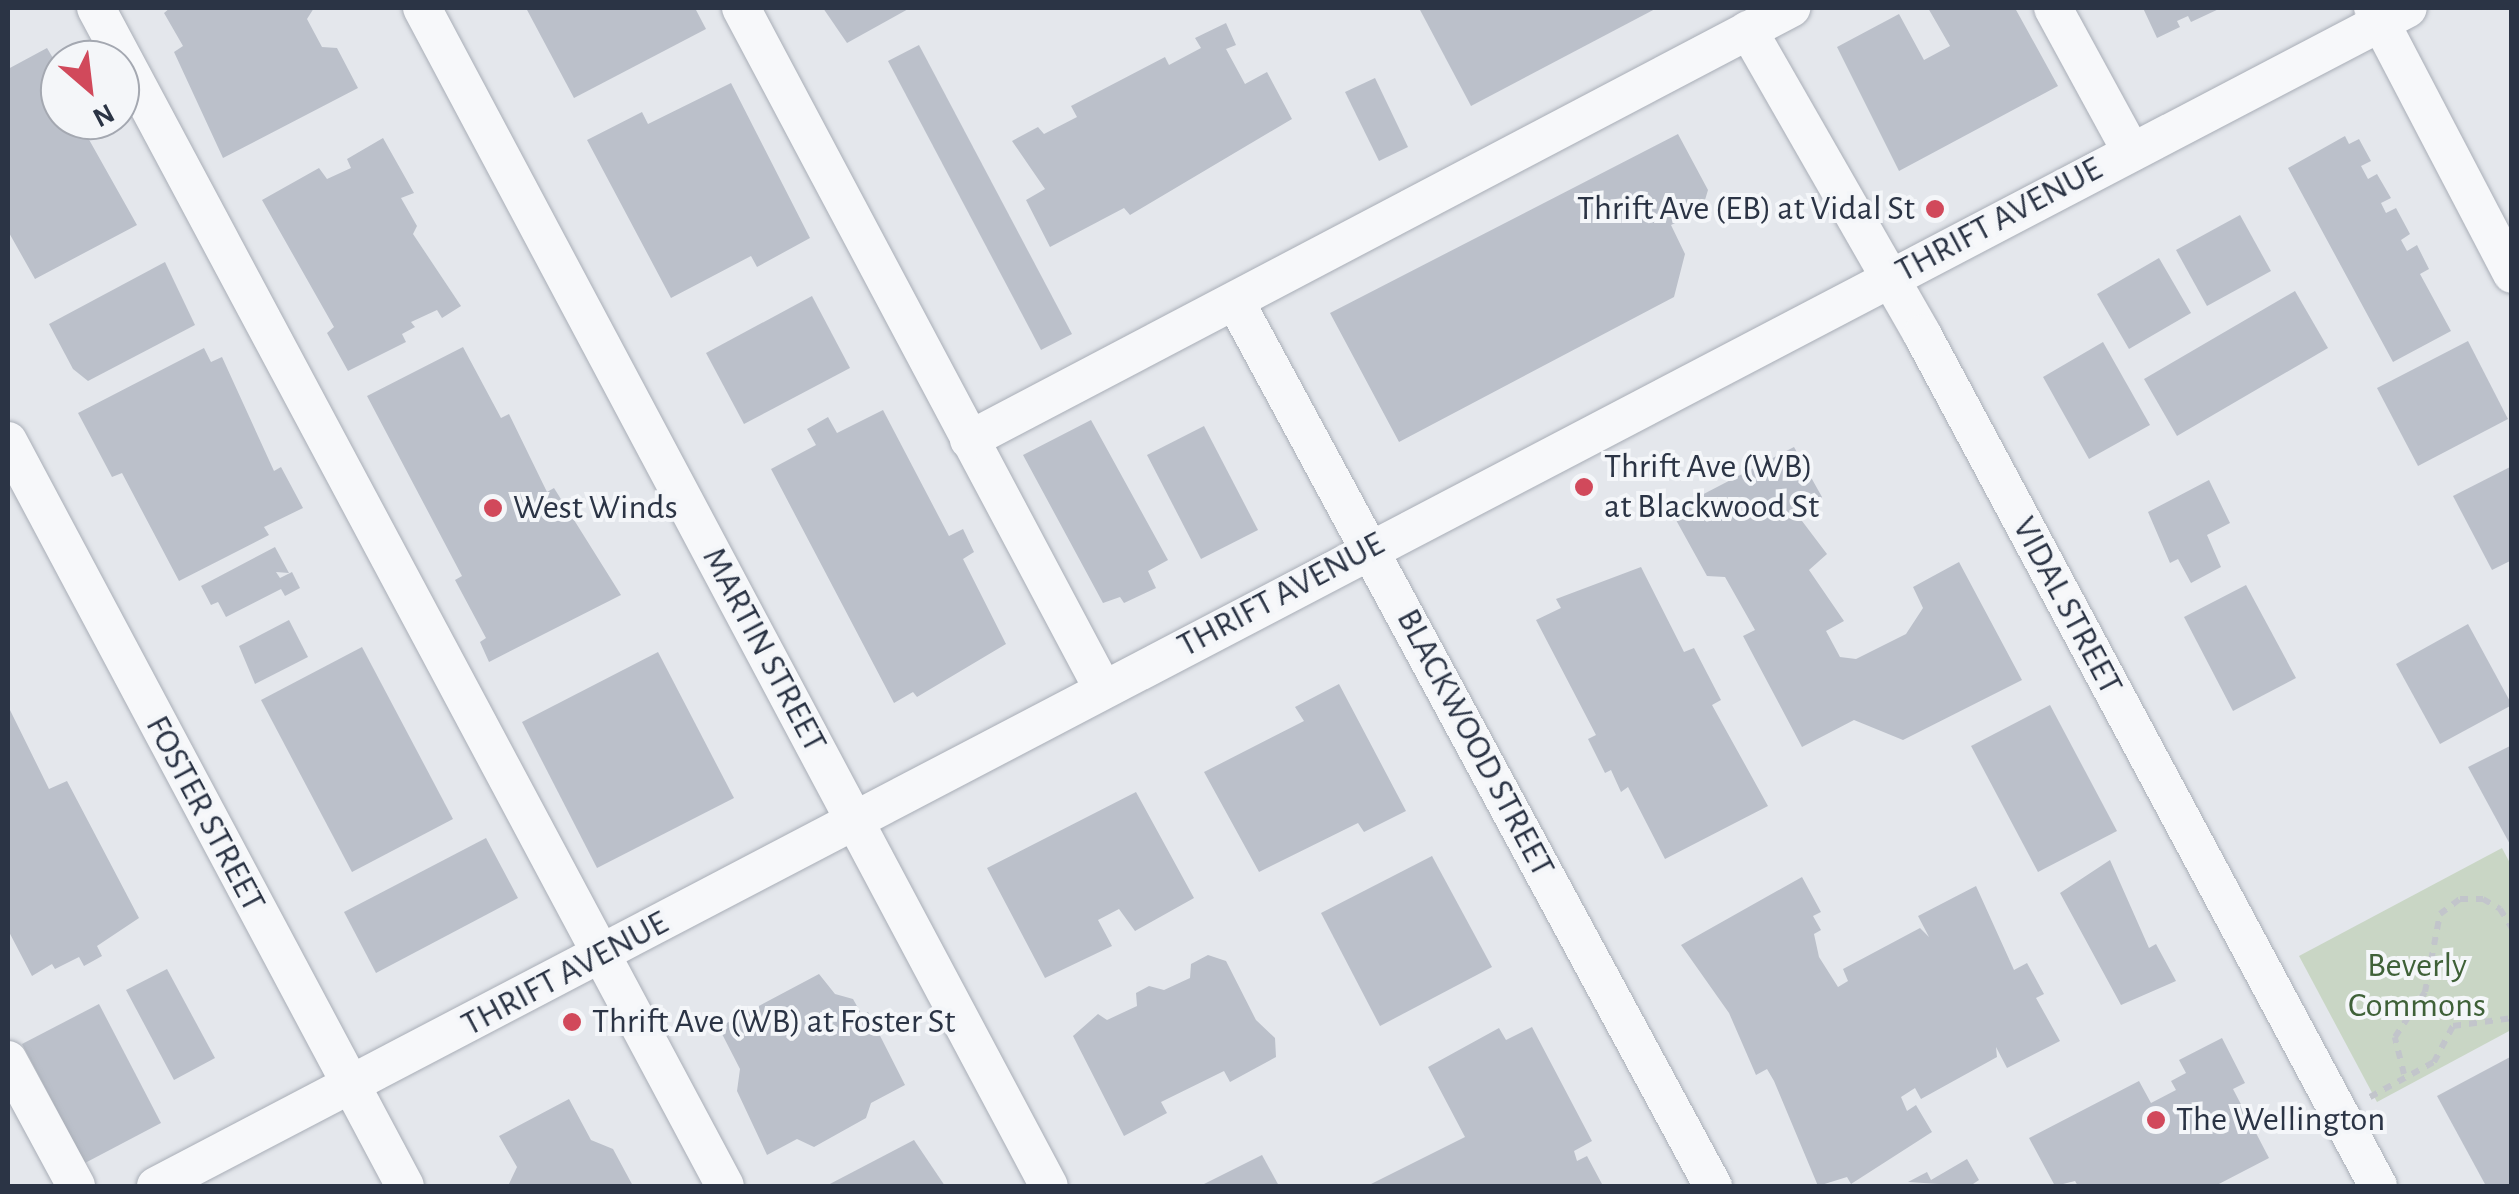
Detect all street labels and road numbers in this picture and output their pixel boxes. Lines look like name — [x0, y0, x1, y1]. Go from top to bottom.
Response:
street label: THRIFT AVENUE — [1889, 148, 2109, 292]
street label: VIDAL STREET — [2003, 510, 2131, 702]
street label: THRIFT AVENUE — [1171, 523, 1391, 667]
street label: MARTIN STREET — [692, 541, 836, 759]
street label: BLACKWOOD STREET — [1387, 602, 1563, 884]
street label: FOSTER STREET — [136, 709, 274, 919]
street label: THRIFT AVENUE — [455, 902, 675, 1046]

